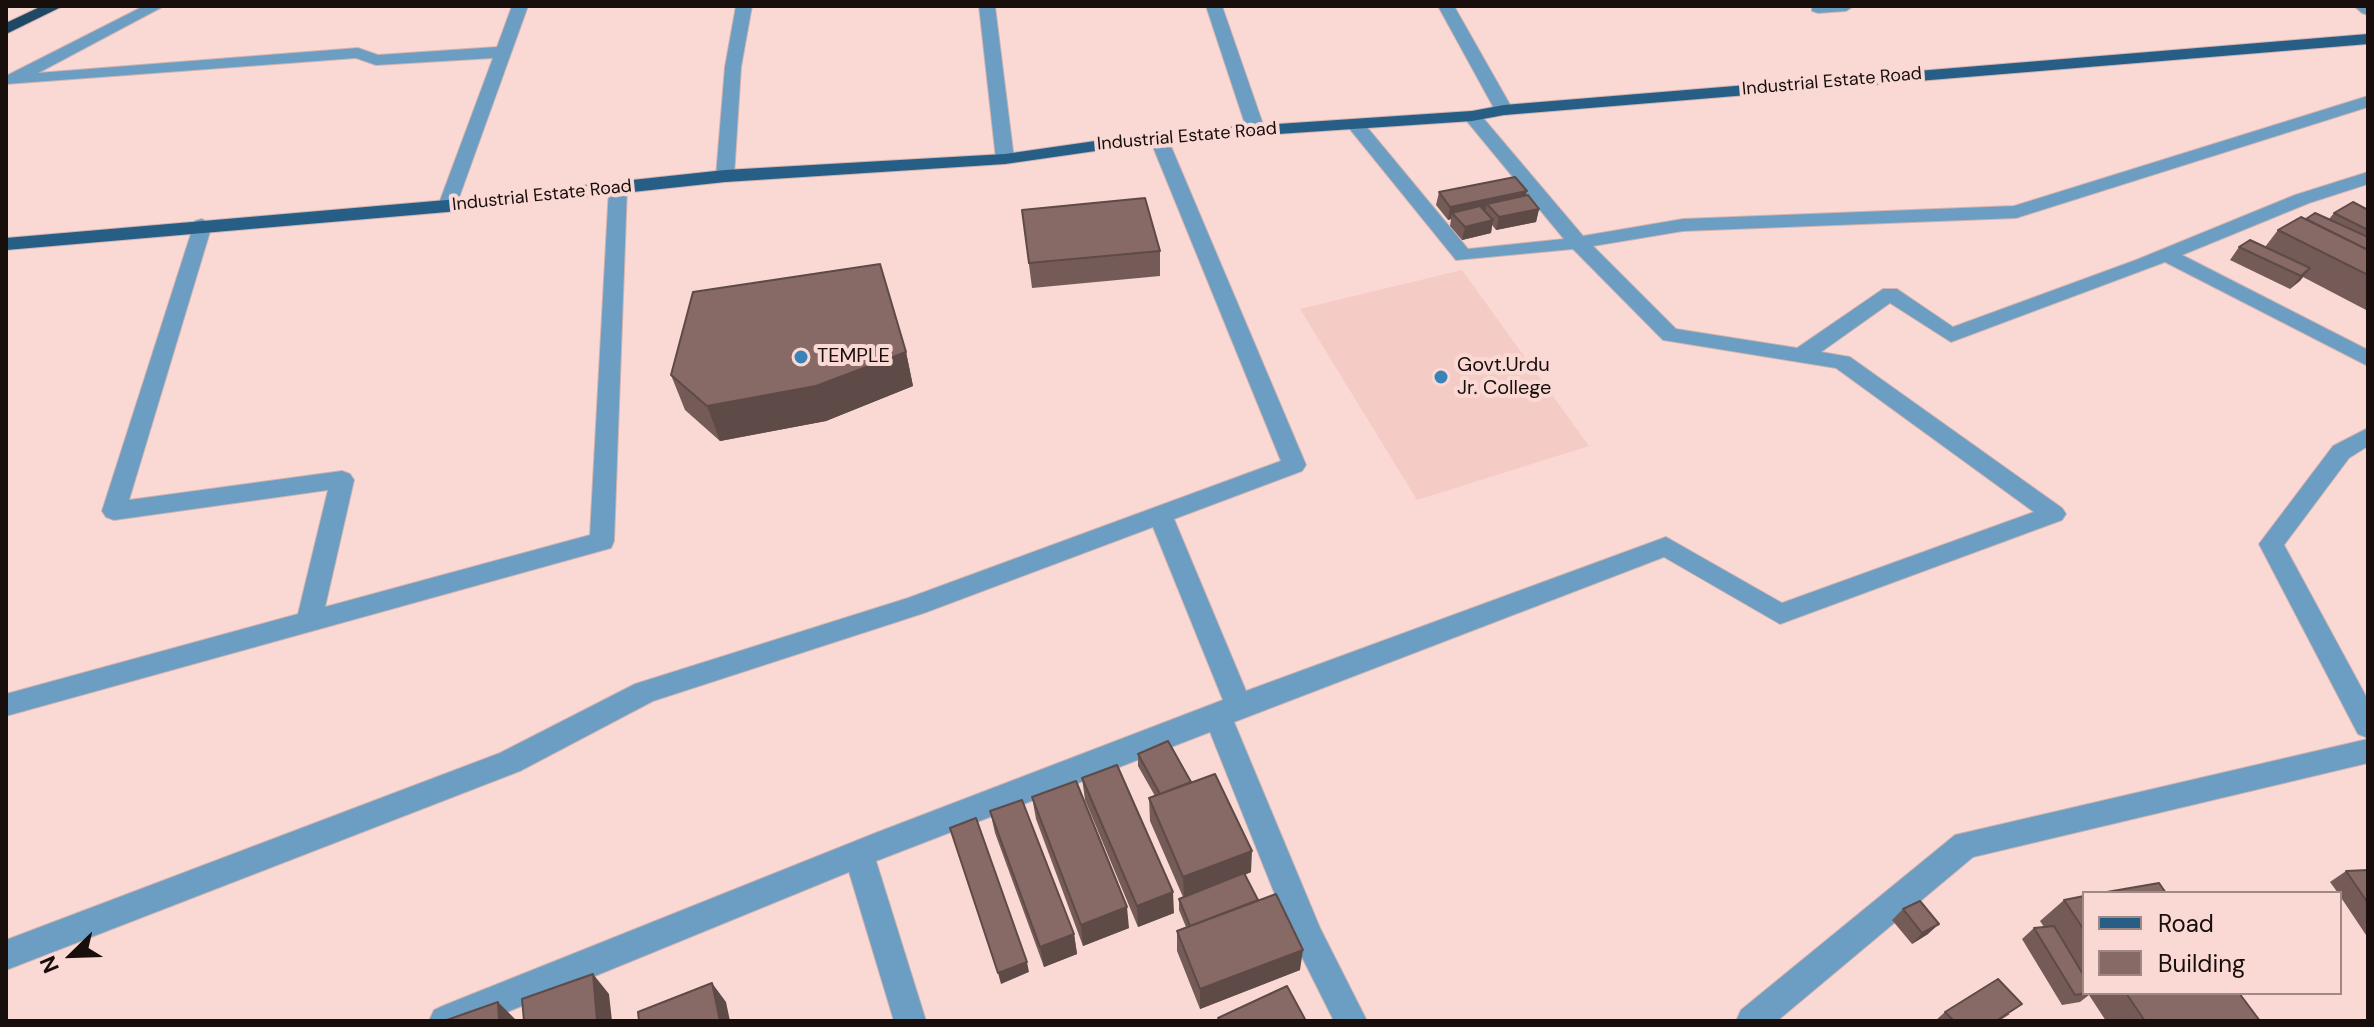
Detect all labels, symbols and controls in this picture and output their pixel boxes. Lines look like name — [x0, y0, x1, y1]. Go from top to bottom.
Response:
street label: Industrial Estate Road — [1741, 63, 1923, 101]
street label: Industrial Estate Road — [1096, 118, 1278, 156]
street label: Industrial Estate Road — [451, 176, 633, 216]
place label: TEMPLE — [817, 345, 890, 369]
marker: TEMPLE — [792, 348, 810, 366]
place label: Govt.Urdu Jr. College — [1457, 354, 1551, 401]
marker: Govt.Urdu Jr. College — [1432, 368, 1450, 386]
legend — [2082, 891, 2342, 995]
text: Road — [2158, 908, 2214, 939]
north arrow — [32, 915, 112, 995]
text: Building — [2158, 948, 2245, 979]
text: N — [33, 952, 66, 978]

